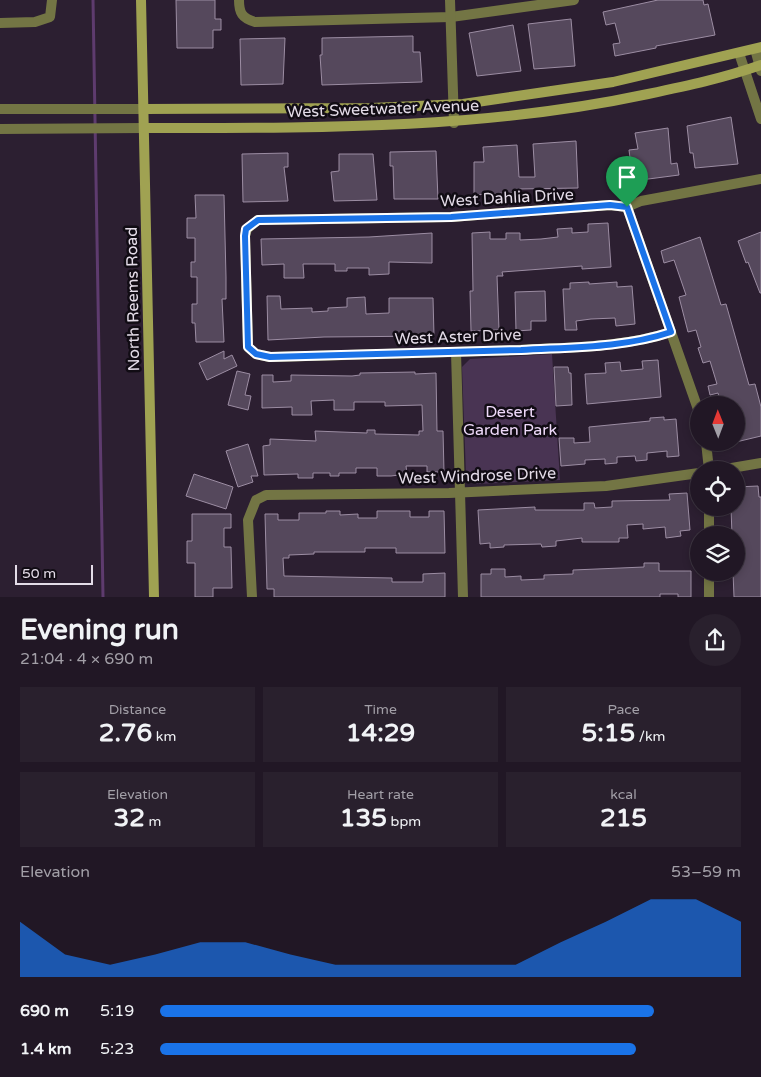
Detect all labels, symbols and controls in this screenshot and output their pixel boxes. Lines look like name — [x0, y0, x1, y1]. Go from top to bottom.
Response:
street label: West Sweetwater Avenue — [286, 96, 480, 122]
pin — [606, 156, 648, 207]
icon: arrive — [613, 163, 641, 191]
street label: West Dahlia Drive — [440, 185, 574, 211]
street label: North Reems Road — [122, 226, 144, 372]
street label: West Aster Drive — [394, 325, 522, 349]
north arrow — [690, 396, 745, 451]
map controls — [690, 396, 745, 581]
park label: Desert Garden Park — [463, 402, 557, 440]
button: locate — [690, 461, 745, 516]
street label: West Windrose Drive — [398, 463, 556, 489]
button: layers — [690, 526, 745, 581]
scale bar — [15, 562, 92, 585]
text: 50 m — [22, 565, 56, 582]
text: Evening run — [20, 613, 179, 647]
button: share — [689, 614, 741, 666]
text: 21:04 · 4 × 690 m — [20, 649, 153, 669]
text: Distance — [109, 701, 166, 718]
text: Time — [364, 701, 397, 718]
text: Pace — [607, 701, 640, 718]
text: 2.76 — [99, 718, 152, 748]
text: 14:29 — [346, 718, 415, 748]
text: 5:15 — [582, 718, 635, 748]
text: km — [152, 728, 176, 745]
text: /km — [635, 728, 665, 745]
text: Elevation — [107, 786, 168, 803]
text: Heart rate — [347, 786, 414, 803]
text: kcal — [610, 786, 637, 803]
text: 32 — [114, 803, 145, 833]
text: 135 — [340, 803, 387, 833]
text: 215 — [600, 803, 647, 833]
text: m — [145, 813, 161, 830]
text: bpm — [387, 813, 421, 830]
text: Elevation — [20, 862, 90, 882]
text: 53–59 m — [671, 862, 741, 882]
text: 690 m — [20, 1001, 69, 1021]
text: 5:19 — [100, 1001, 134, 1021]
text: 1.4 km — [20, 1039, 72, 1059]
text: 5:23 — [100, 1039, 134, 1059]

